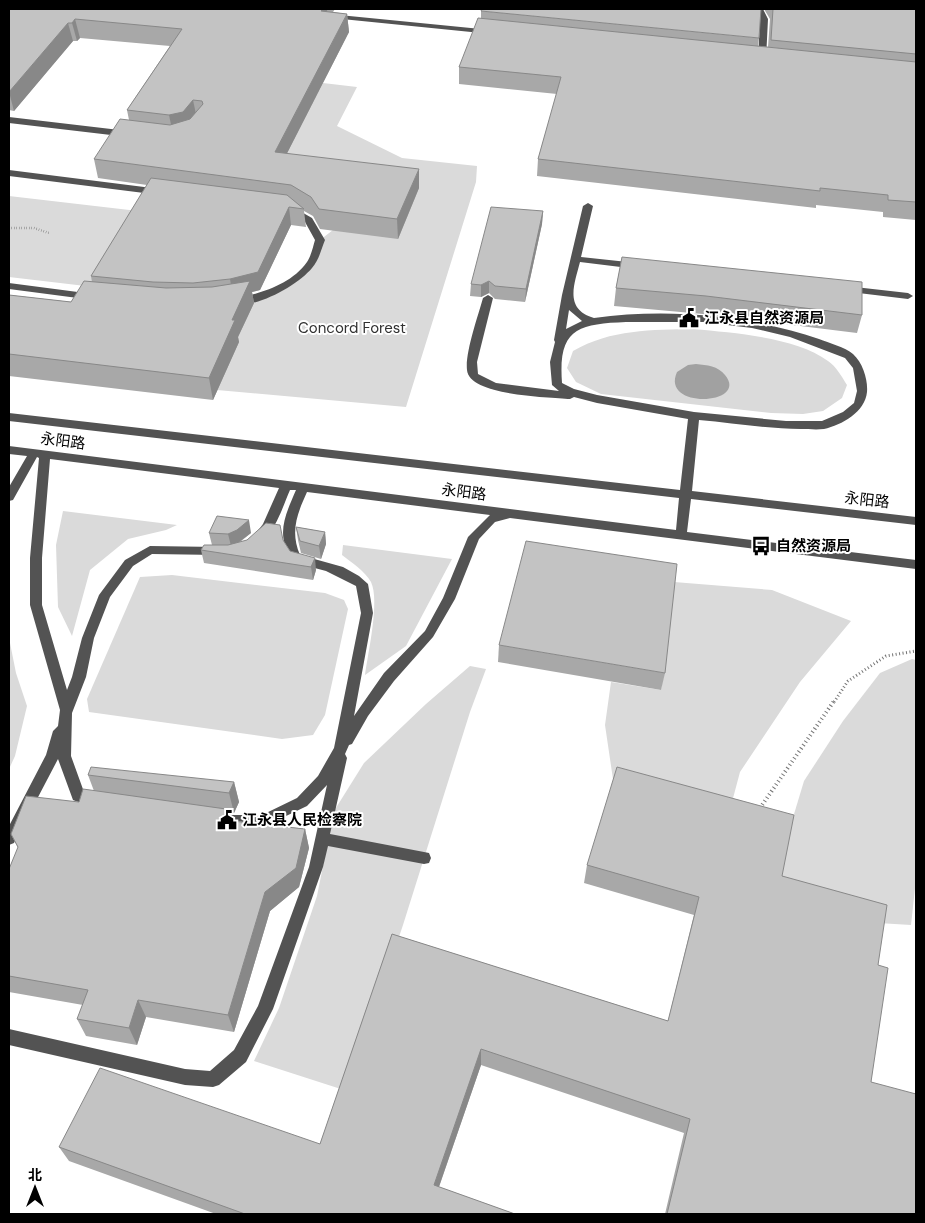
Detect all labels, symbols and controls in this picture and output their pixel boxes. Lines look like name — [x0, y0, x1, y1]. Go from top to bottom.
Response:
public building icon: 江永县自然资源局 — [678, 307, 700, 329]
place label: 江永县自然资源局 — [704, 308, 824, 328]
park label: Concord Forest — [298, 318, 406, 338]
street label: 永阳路 — [39, 428, 87, 454]
street label: 永阳路 — [440, 479, 488, 505]
street label: 永阳路 — [844, 488, 890, 512]
bus stop icon: 自然资源局 — [750, 535, 772, 557]
place label: 自然资源局 — [776, 536, 851, 556]
public building icon: 江永县人民检察院 — [216, 809, 238, 831]
place label: 江永县人民检察院 — [242, 810, 362, 830]
north arrow — [10, 1163, 60, 1213]
text: 北 — [28, 1166, 42, 1184]

